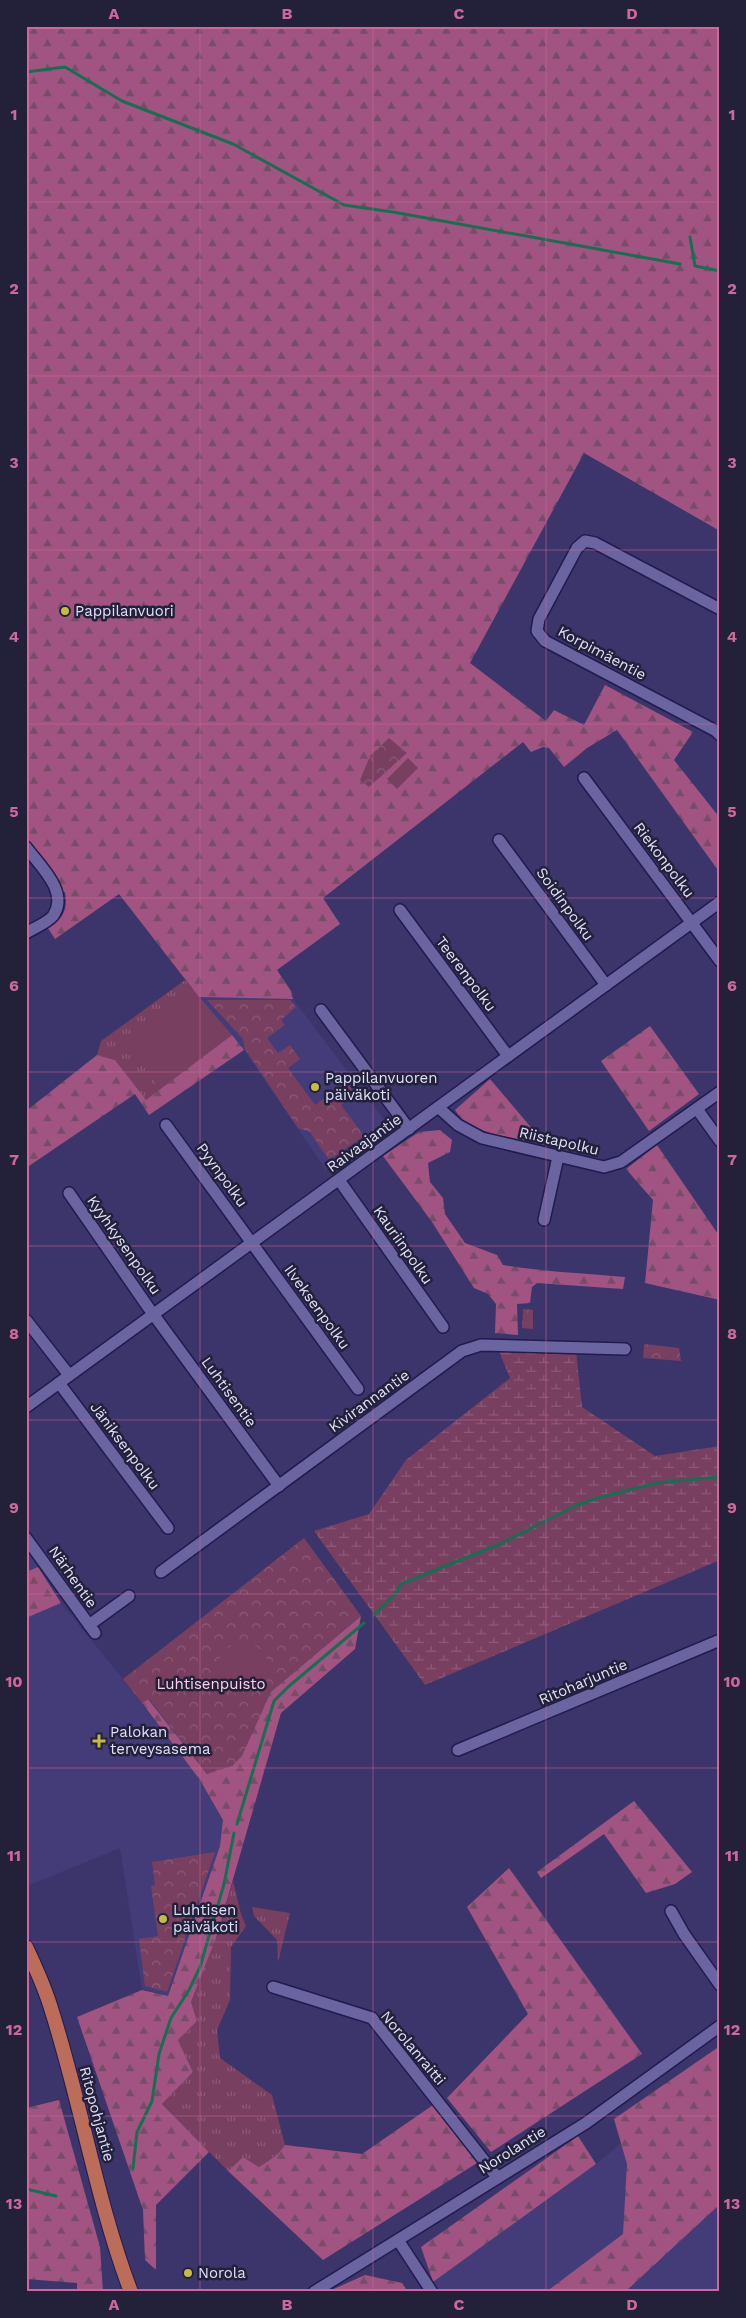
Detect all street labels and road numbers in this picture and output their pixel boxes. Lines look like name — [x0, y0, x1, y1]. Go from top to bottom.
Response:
street label: Korpimäentie — [555, 622, 649, 684]
street label: Riekonpolku — [630, 819, 698, 901]
street label: Soidinpolku — [532, 864, 598, 944]
street label: Teerenpolku — [432, 933, 500, 1015]
street label: Raivaajantie — [323, 1110, 405, 1176]
street label: Riistapolku — [517, 1123, 601, 1159]
street label: Pyynpolku — [193, 1140, 251, 1210]
street label: Kyyhkysenpolku — [83, 1192, 165, 1298]
street label: Kauriinpolku — [369, 1202, 437, 1288]
street label: Ilveksenpolku — [280, 1261, 354, 1353]
street label: Luhtisentie — [198, 1353, 260, 1431]
street label: Kivirannantie — [325, 1366, 413, 1436]
street label: Jäniksenpolku — [86, 1399, 164, 1493]
street label: Närhentie — [45, 1543, 101, 1611]
street label: Ritoharjuntie — [536, 1655, 630, 1709]
street label: Norolanraitti — [377, 2007, 449, 2089]
street label: Ritopohjantie — [76, 2065, 118, 2163]
street label: Norolantie — [475, 2122, 549, 2178]

